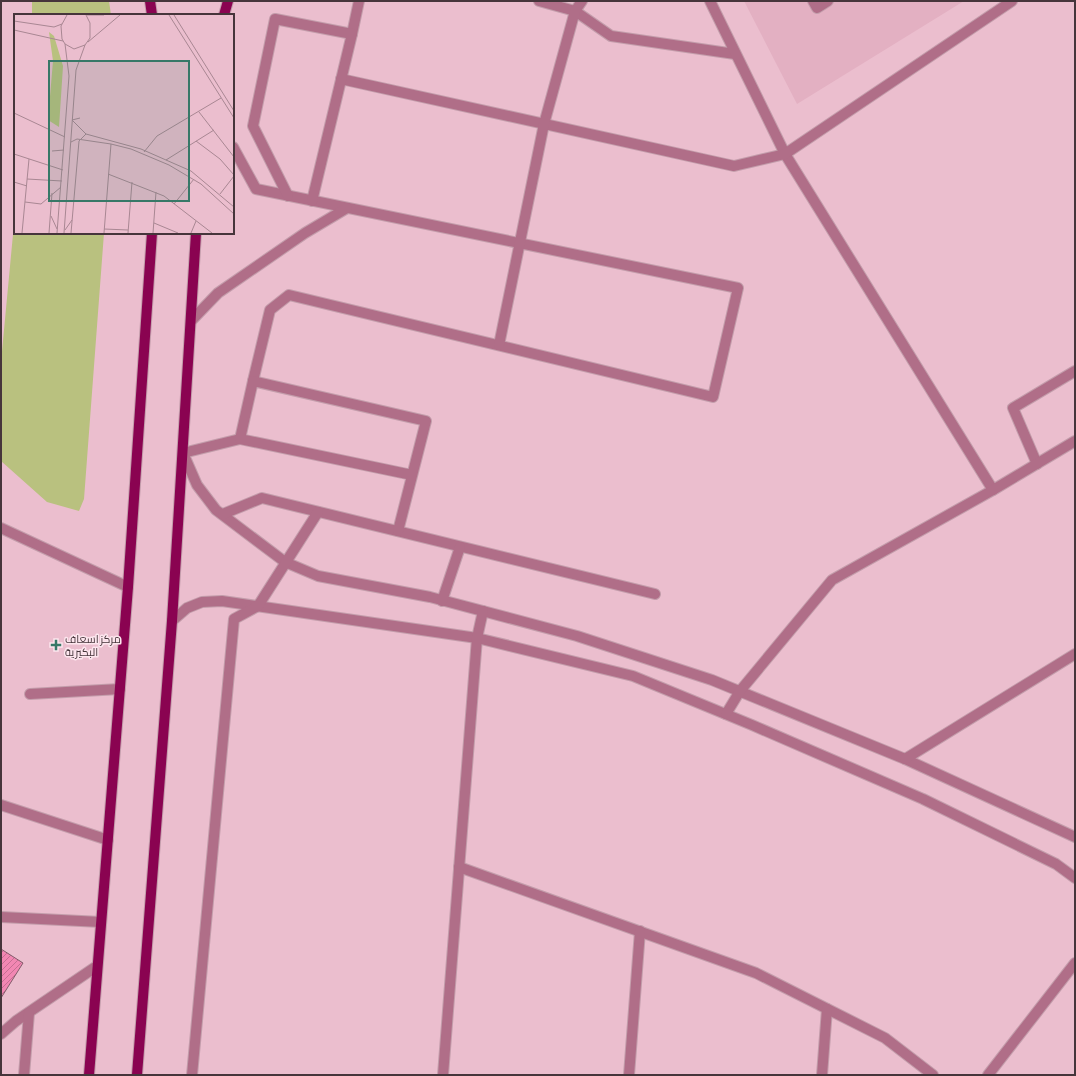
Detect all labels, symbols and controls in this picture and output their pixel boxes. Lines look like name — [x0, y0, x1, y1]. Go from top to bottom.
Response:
inset map — [14, 14, 234, 234]
place label: مركز اسعاف البكيرية — [65, 633, 121, 659]
marker: مركز اسعاف البكيرية — [50, 639, 62, 651]

